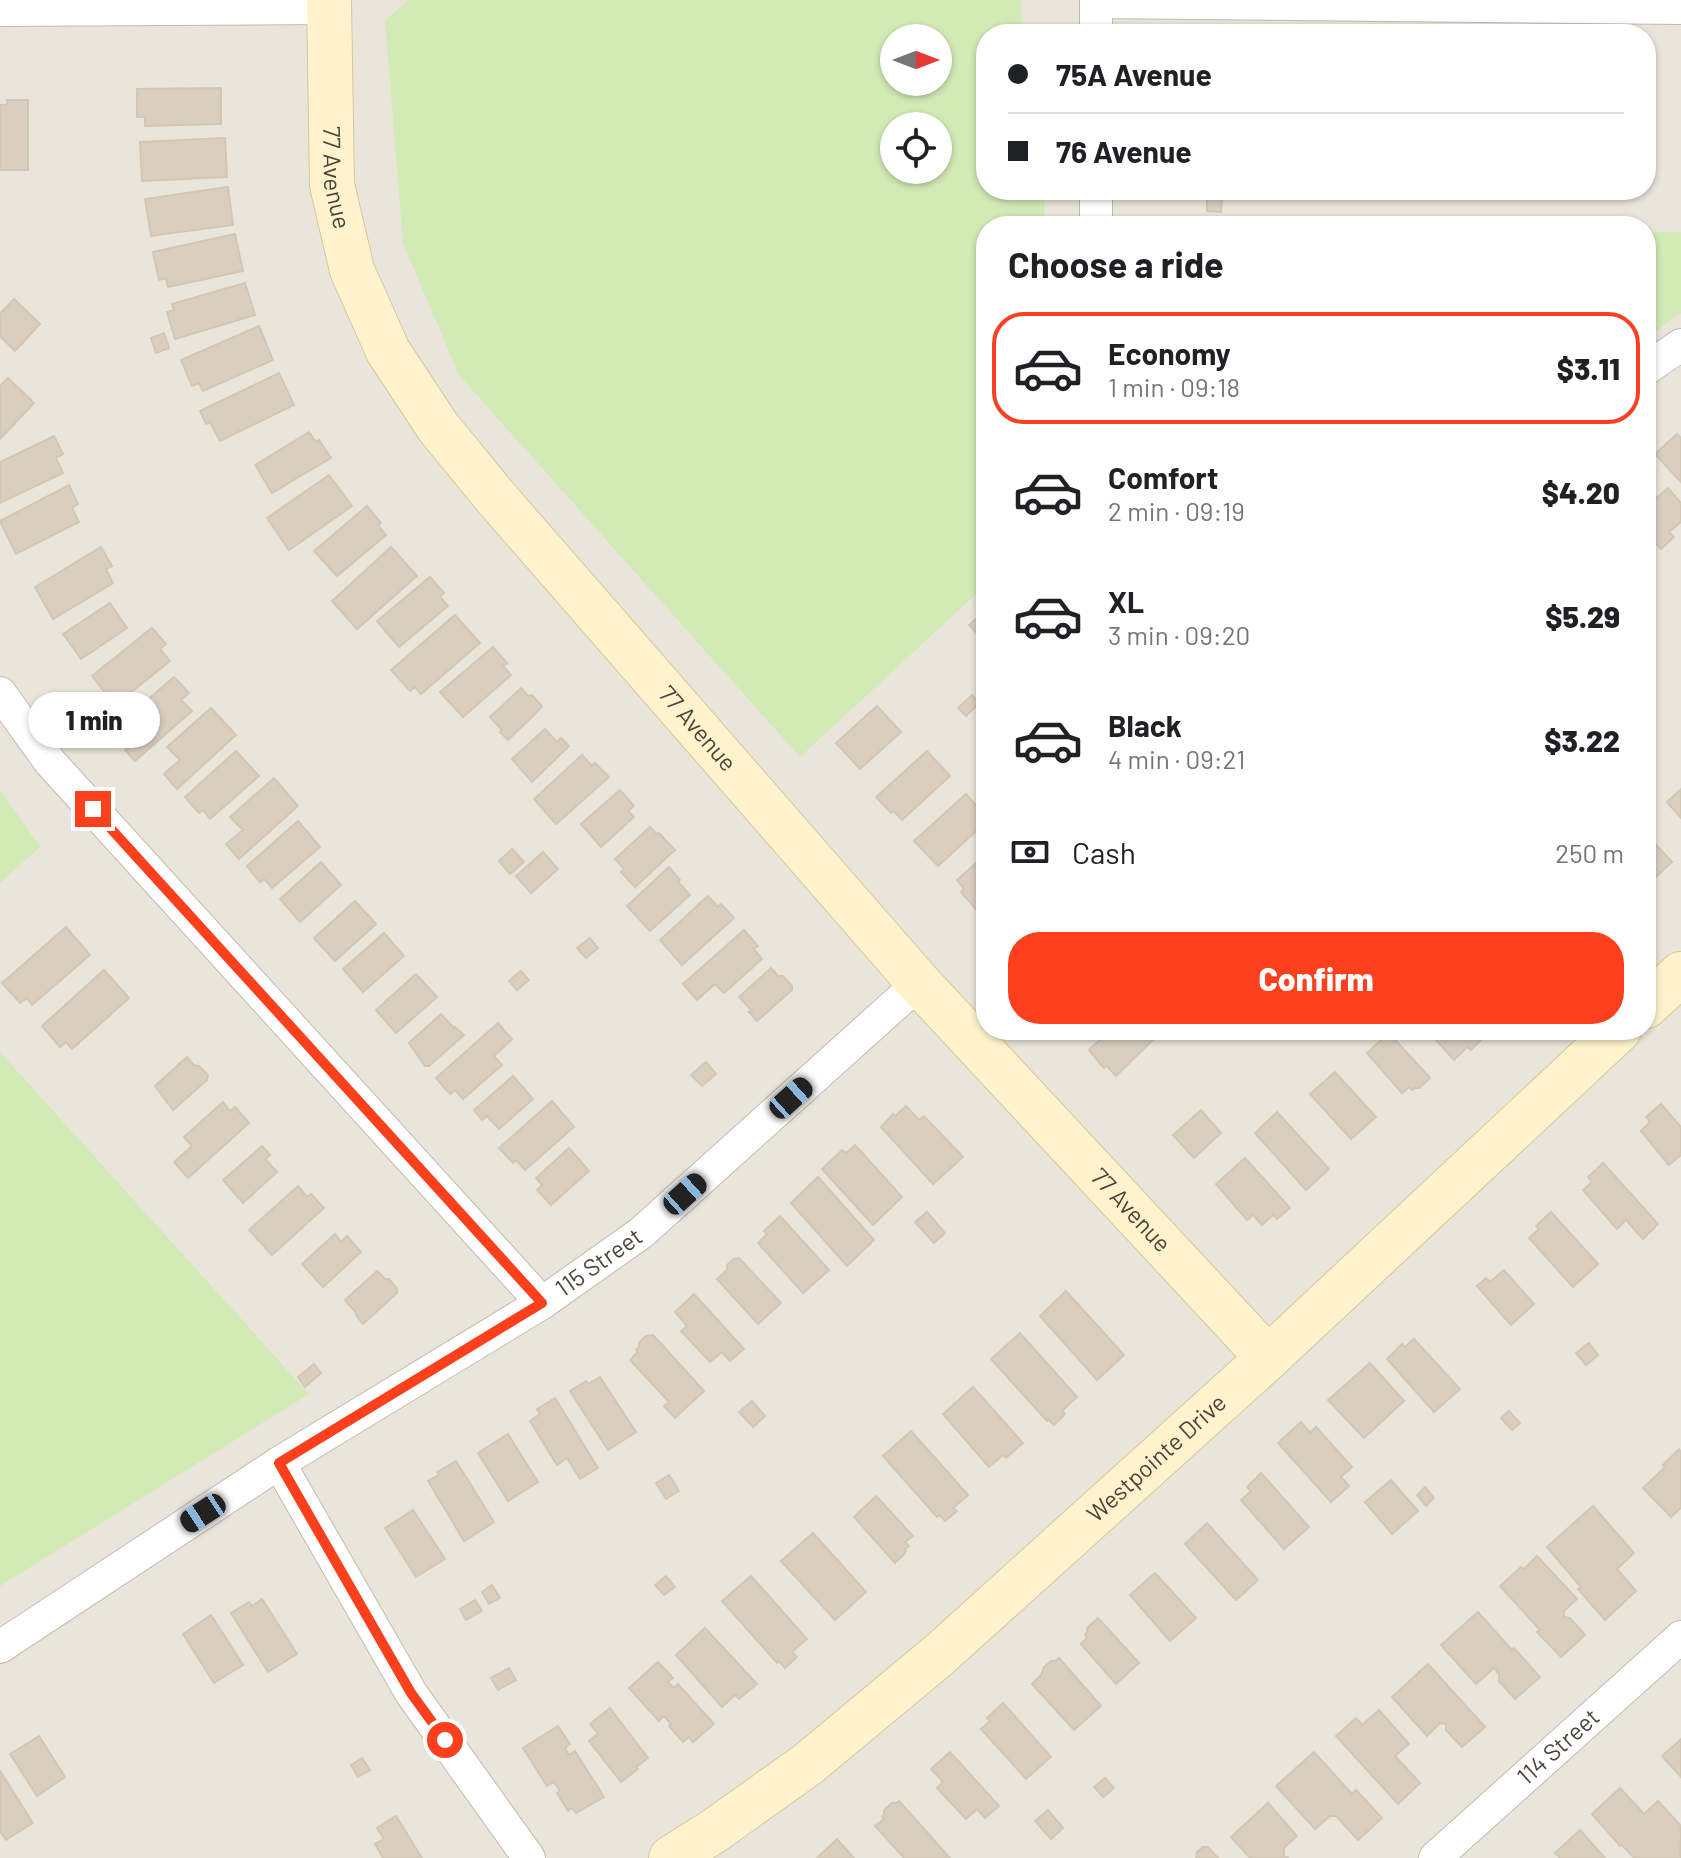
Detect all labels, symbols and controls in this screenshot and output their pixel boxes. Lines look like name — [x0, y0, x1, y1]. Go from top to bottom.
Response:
north arrow — [880, 24, 952, 96]
map controls — [880, 24, 952, 184]
text: 75A Avenue — [1056, 56, 1212, 92]
button: locate — [880, 112, 952, 184]
street label: 77 Avenue — [318, 126, 358, 232]
text: 76 Avenue — [1056, 133, 1192, 169]
text: Choose a ride — [1008, 242, 1224, 285]
icon: car — [1012, 332, 1084, 404]
text: Economy — [1108, 335, 1231, 371]
text: $3.11 — [1557, 350, 1620, 386]
text: 1 min · 09:18 — [1108, 371, 1240, 402]
icon: car — [1012, 456, 1084, 528]
text: Comfort — [1108, 459, 1218, 495]
text: $4.20 — [1542, 474, 1620, 510]
text: 2 min · 09:19 — [1108, 495, 1245, 526]
icon: car — [1012, 580, 1084, 652]
text: XL — [1108, 583, 1144, 619]
text: $5.29 — [1545, 598, 1620, 634]
text: 3 min · 09:20 — [1108, 619, 1250, 650]
street label: 77 Avenue — [653, 679, 744, 777]
callout: 1 min — [27, 693, 159, 749]
text: 1 min — [65, 704, 123, 735]
icon: car — [1012, 704, 1084, 776]
text: Black — [1108, 707, 1182, 743]
text: $3.22 — [1544, 722, 1620, 758]
text: 4 min · 09:21 — [1108, 743, 1245, 774]
route end — [75, 791, 111, 827]
icon: cash — [1008, 830, 1052, 874]
text: Cash — [1072, 834, 1136, 870]
text: 250 m — [1555, 837, 1624, 868]
button: Confirm — [1008, 932, 1624, 1024]
car — [765, 1073, 817, 1123]
street label: 77 Avenue — [1086, 1162, 1178, 1257]
car — [659, 1169, 711, 1219]
street label: 115 Street — [549, 1221, 647, 1302]
street label: Westpointe Drive — [1080, 1387, 1231, 1528]
car — [176, 1490, 230, 1536]
street label: 114 Street — [1510, 1702, 1605, 1790]
route start — [427, 1722, 463, 1758]

